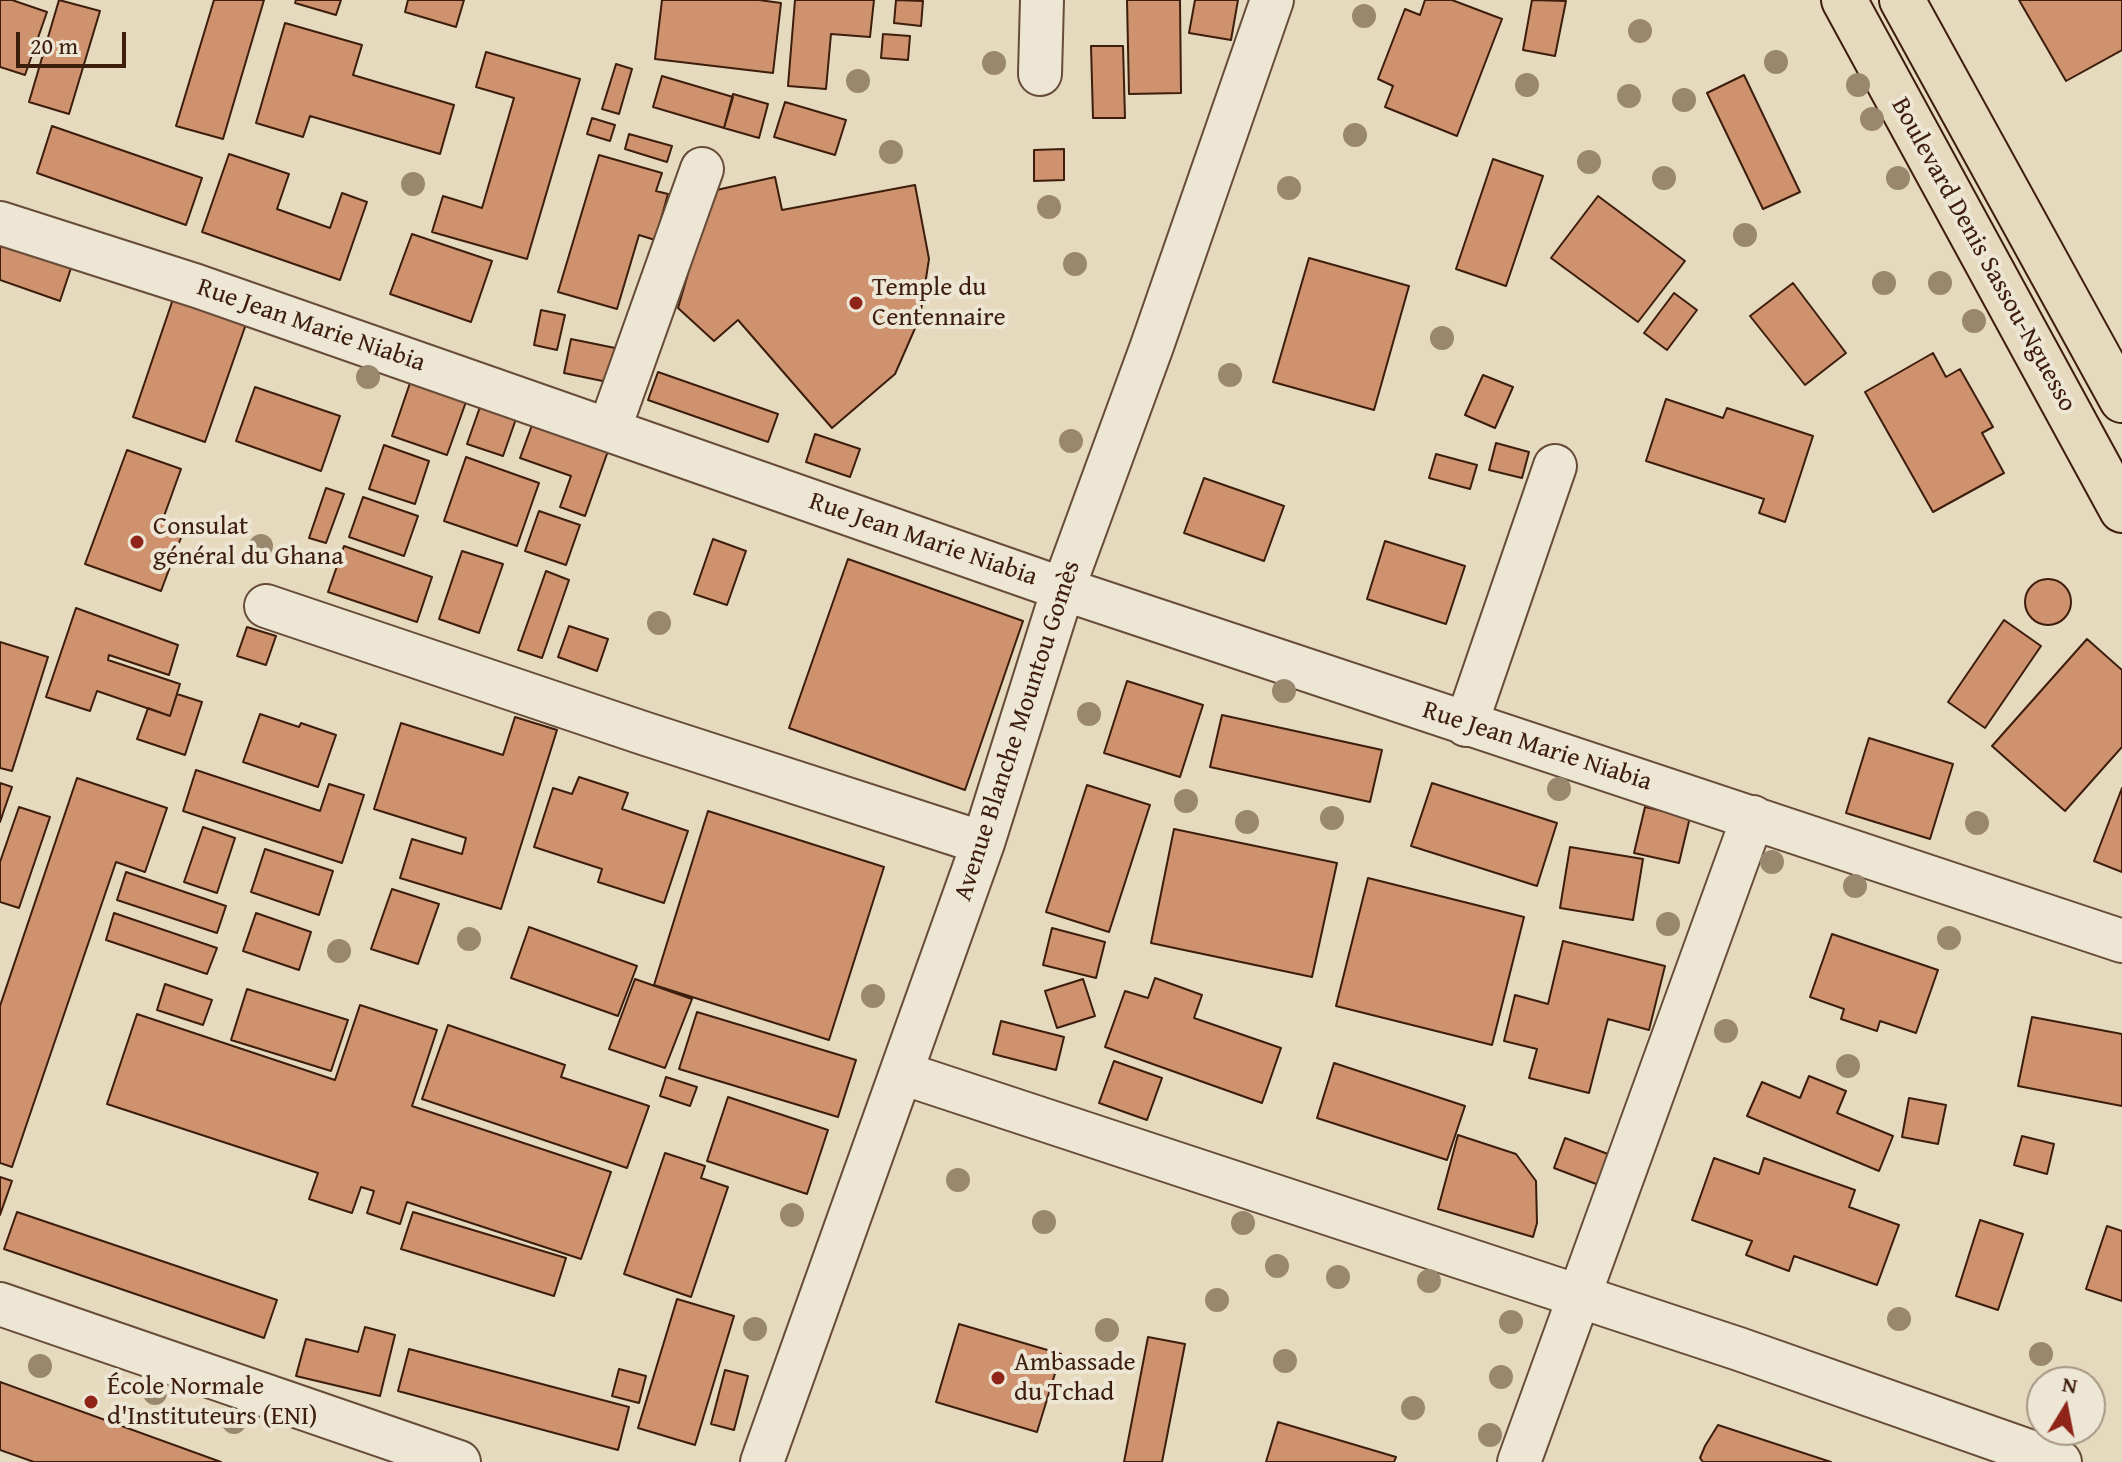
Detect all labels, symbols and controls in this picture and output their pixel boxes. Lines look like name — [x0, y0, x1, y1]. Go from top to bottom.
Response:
scale bar — [20, 16, 130, 66]
text: 20 m — [30, 28, 78, 63]
street label: Boulevard Denis Sassou-Nguesso — [1883, 93, 2083, 417]
street label: Rue Jean Marie Niabia — [193, 272, 429, 380]
place label: Temple du Centennaire — [872, 272, 1006, 334]
marker: Temple du Centennaire — [847, 294, 865, 312]
street label: Rue Jean Marie Niabia — [805, 486, 1041, 594]
place label: Consulat général du Ghana — [153, 511, 343, 572]
marker: Consulat général du Ghana — [128, 533, 146, 551]
street label: Avenue Blanche Mountou Gomès — [948, 557, 1088, 905]
street label: Rue Jean Marie Niabia — [1418, 695, 1656, 799]
place label: Ambassade du Tchad — [1014, 1347, 1136, 1408]
north arrow — [2026, 1366, 2106, 1446]
text: N — [2060, 1367, 2080, 1401]
marker: Ambassade du Tchad — [989, 1369, 1007, 1387]
place label: École Normale d'Instituteurs (ENI) — [107, 1371, 317, 1432]
marker: École Normale d'Instituteurs (ENI) — [82, 1393, 100, 1411]

